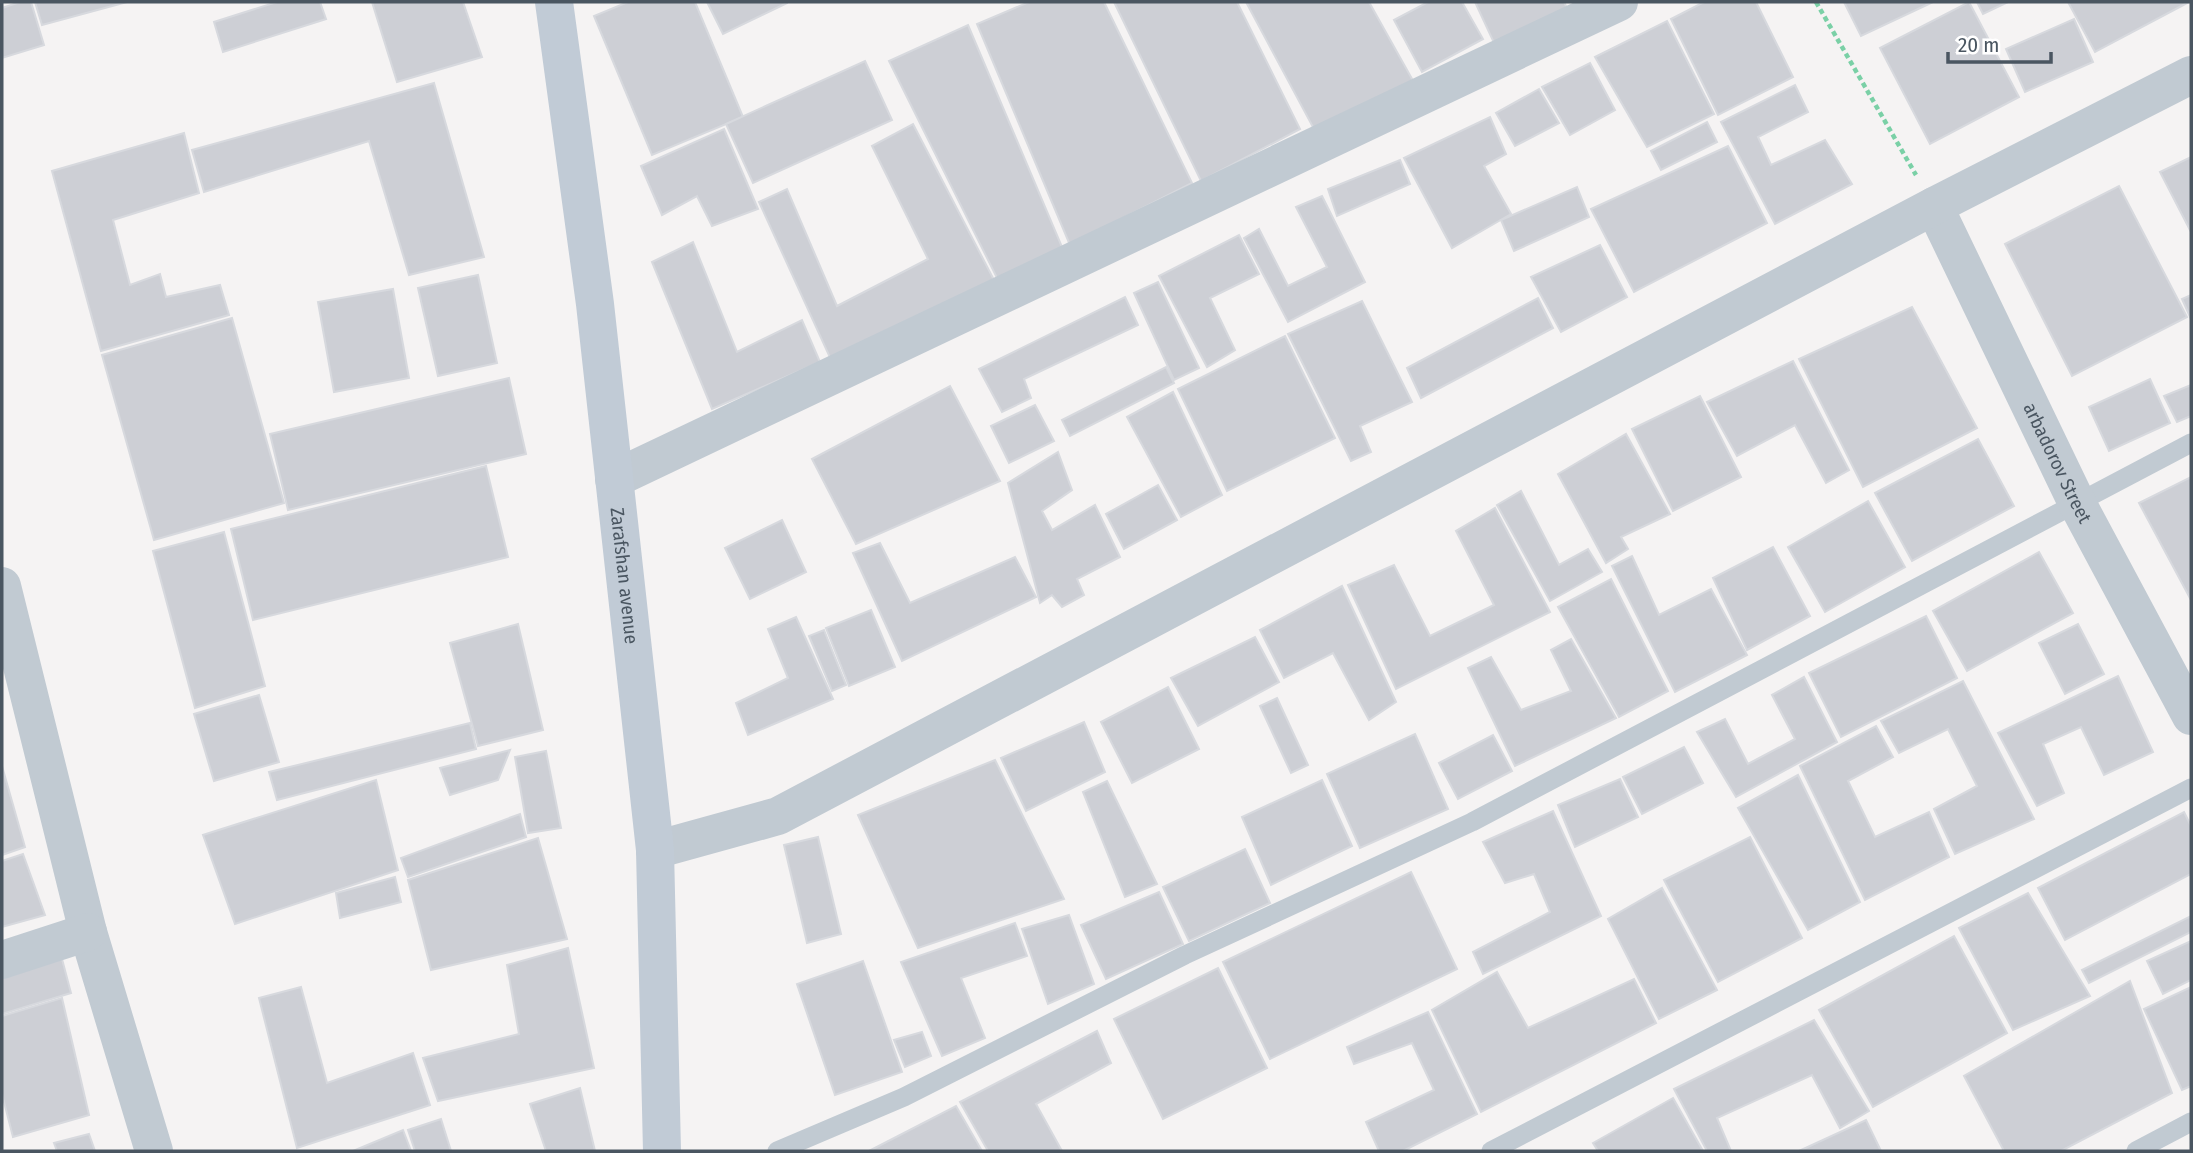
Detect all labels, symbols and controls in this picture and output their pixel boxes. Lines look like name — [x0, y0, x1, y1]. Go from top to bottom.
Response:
scale bar — [1948, 21, 2051, 65]
text: 20 m — [1958, 32, 1999, 58]
street label: arbadorov Street — [2018, 399, 2097, 528]
street label: Zarafshan avenue — [605, 506, 643, 645]

